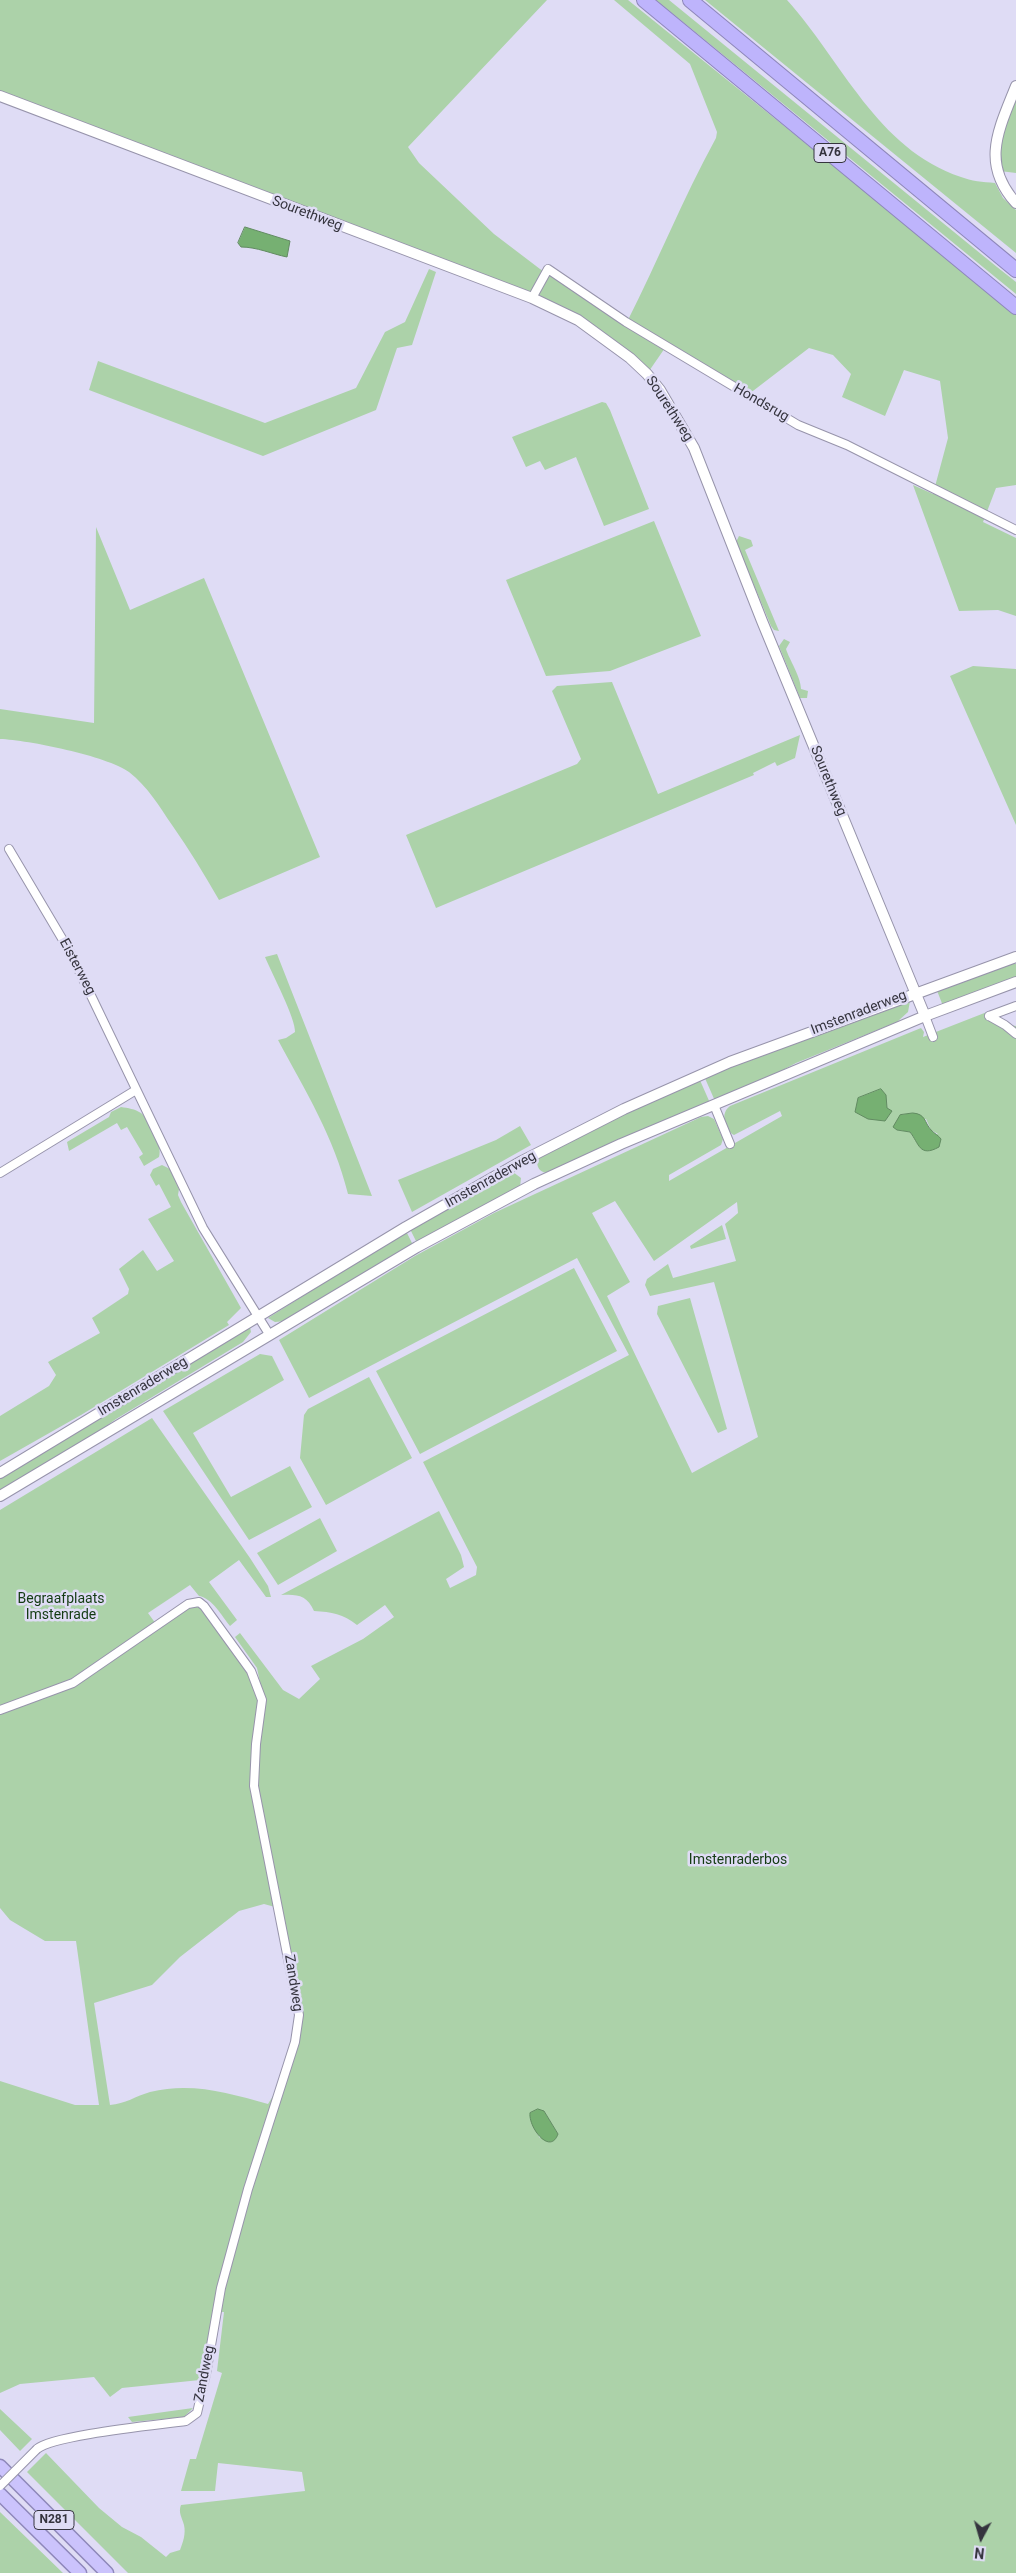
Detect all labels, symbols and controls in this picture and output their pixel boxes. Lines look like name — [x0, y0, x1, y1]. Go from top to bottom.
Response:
road number: A76 — [814, 144, 846, 162]
street label: Sourethweg — [269, 193, 345, 235]
street label: Sourethweg — [642, 373, 696, 445]
street label: Hondsrug — [730, 380, 792, 426]
street label: Sourethweg — [806, 743, 850, 819]
street label: Eisterweg — [55, 936, 99, 998]
street label: Imstenraderweg — [809, 987, 909, 1039]
street label: Imstenraderweg — [443, 1148, 539, 1212]
street label: Imstenraderweg — [95, 1354, 191, 1420]
park label: Begraafplaats Imstenrade — [18, 1591, 104, 1624]
park label: Imstenraderbos — [689, 1852, 787, 1868]
street label: Zandweg — [280, 1953, 306, 2013]
street label: Zandweg — [191, 2344, 219, 2404]
road number: N281 — [34, 2510, 74, 2530]
north arrow — [956, 2513, 1006, 2563]
text: N — [974, 2544, 985, 2561]

